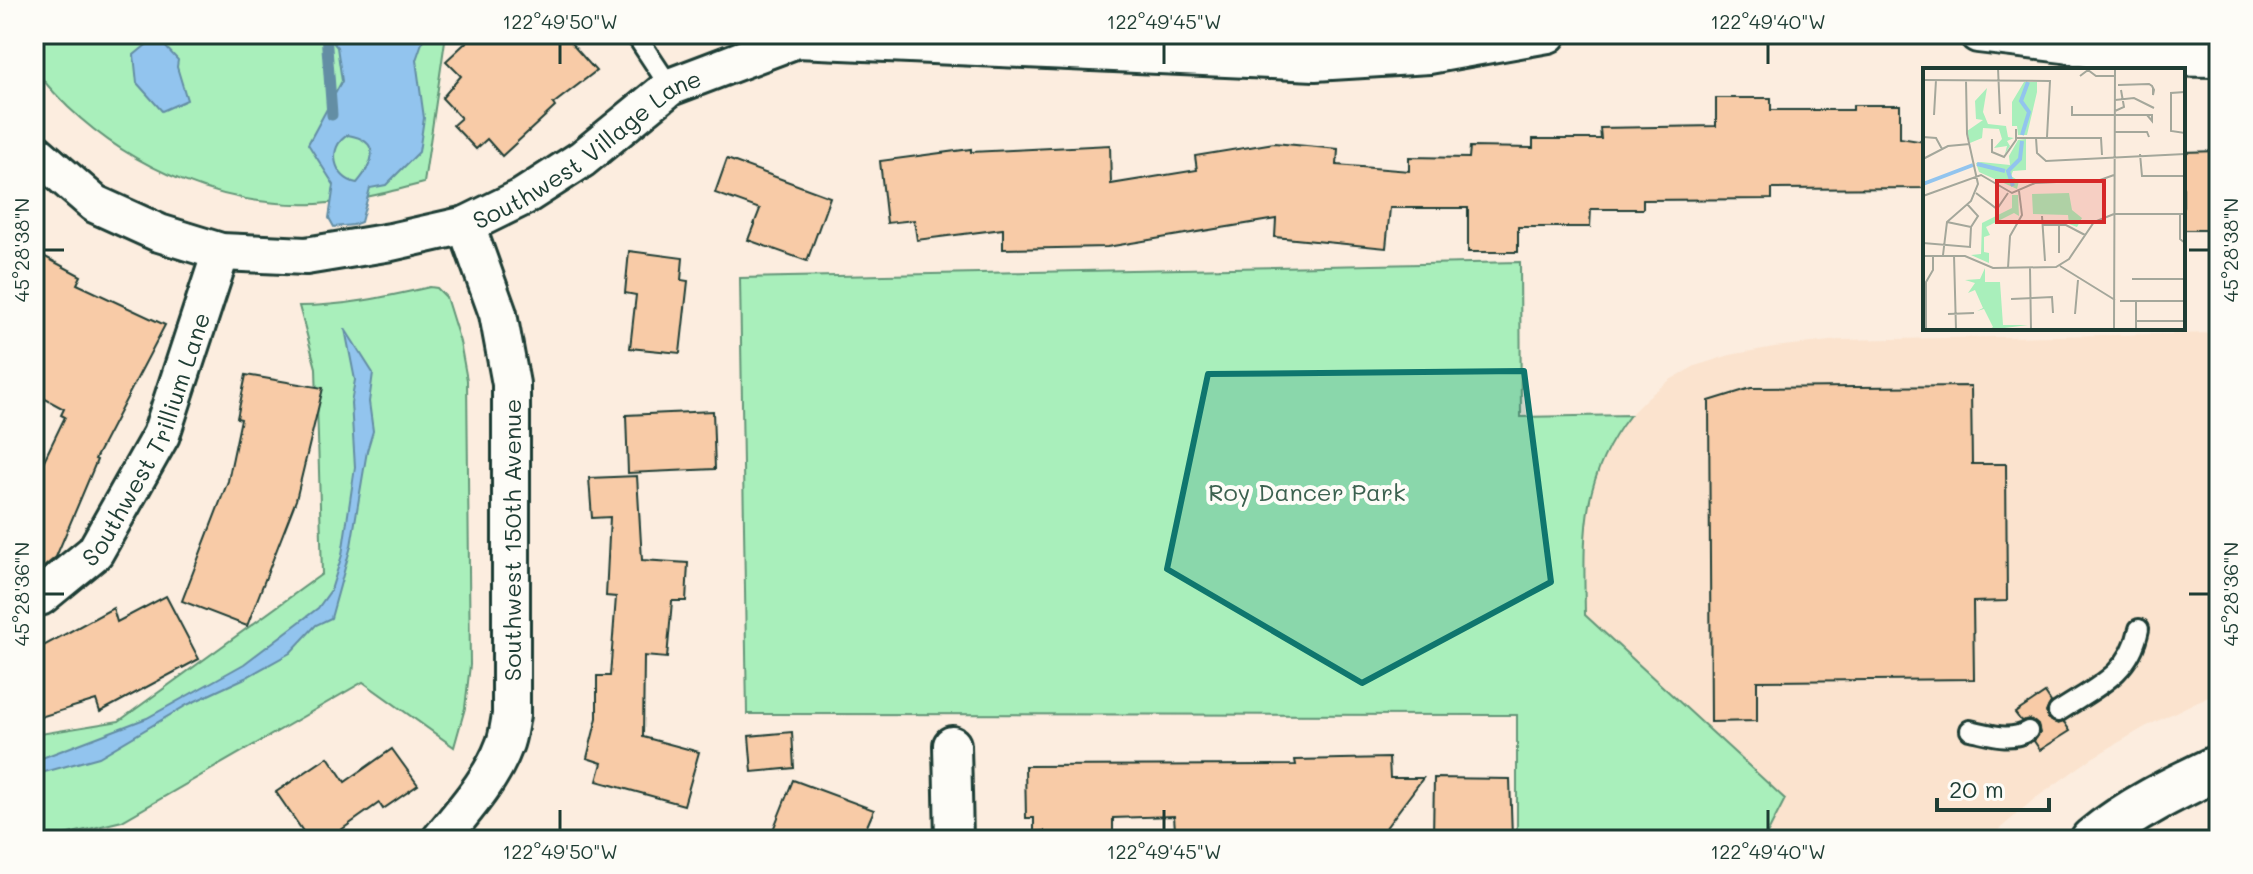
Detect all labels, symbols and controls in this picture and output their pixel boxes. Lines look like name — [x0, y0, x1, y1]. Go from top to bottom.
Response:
text: 122°49'50"W — [502, 8, 618, 34]
text: 122°49'45"W — [1107, 8, 1221, 34]
text: 122°49'40"W — [1710, 8, 1826, 34]
street label: Southwest Village Lane — [467, 61, 705, 235]
inset map — [1923, 68, 2185, 330]
text: 45°28'38"N — [8, 198, 34, 302]
text: 45°28'38"N — [2217, 198, 2243, 302]
street label: Southwest Trillium Lane — [75, 308, 216, 572]
street label: Southwest 150th Avenue — [496, 399, 527, 681]
park label: Roy Dancer Park — [1208, 476, 1406, 507]
text: 45°28'36"N — [8, 542, 34, 646]
text: 45°28'36"N — [2217, 542, 2243, 646]
scale bar — [1937, 762, 2049, 812]
text: 20 m — [1949, 773, 2004, 804]
text: 122°49'50"W — [502, 838, 618, 864]
text: 122°49'45"W — [1107, 838, 1221, 864]
text: 122°49'40"W — [1710, 838, 1826, 864]

